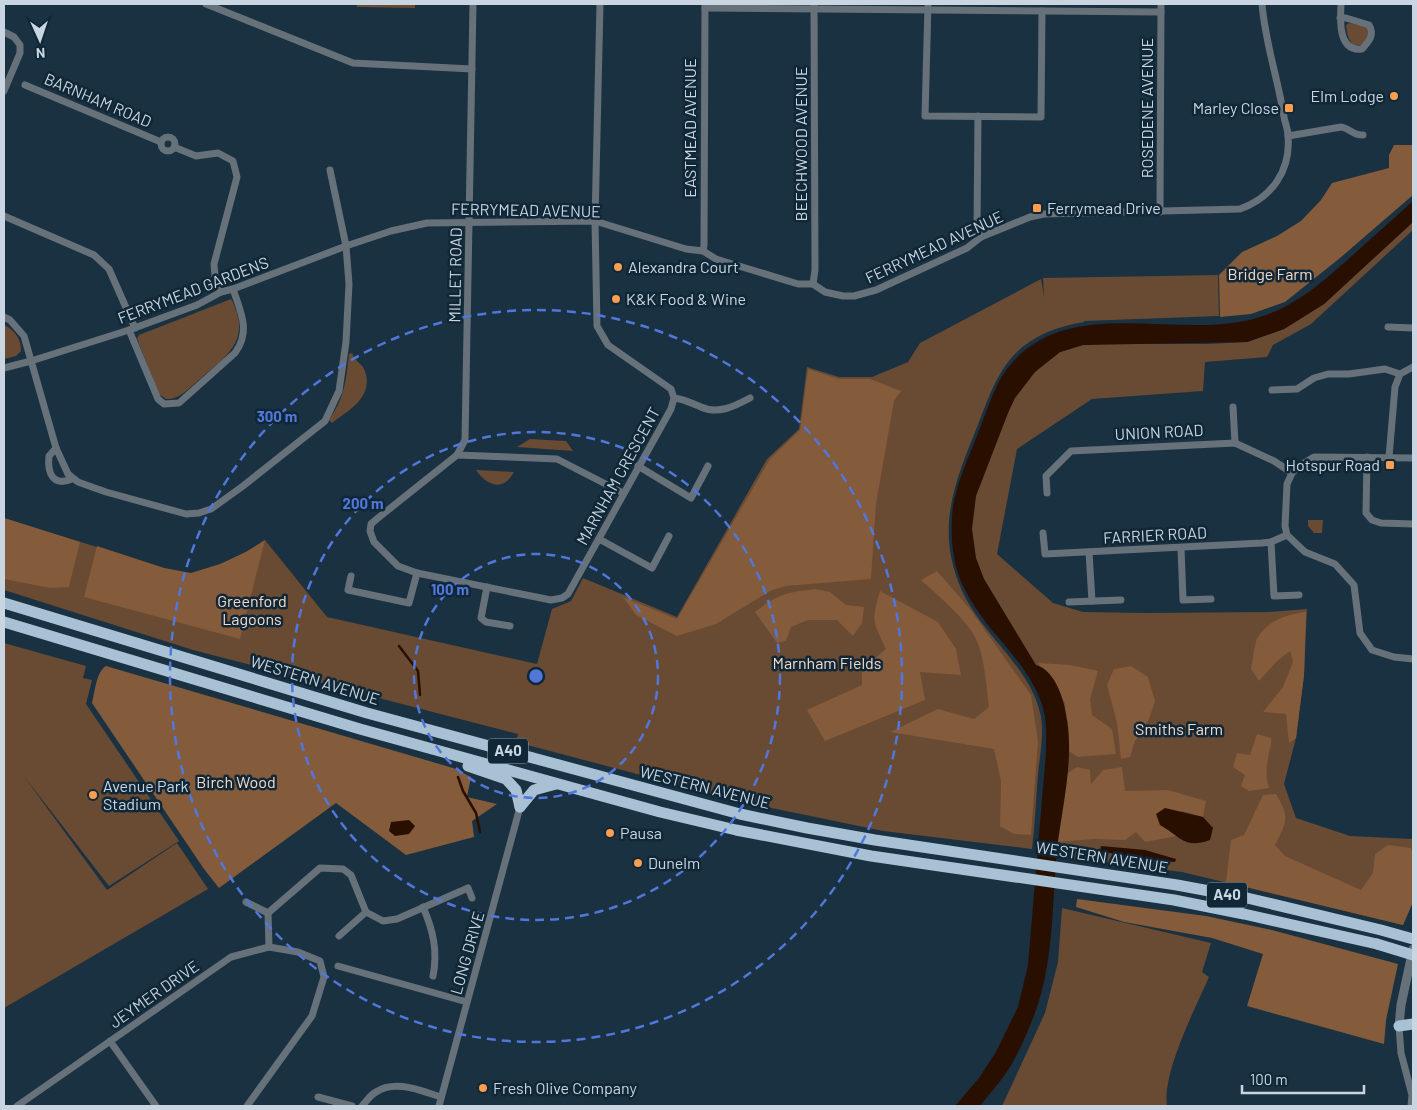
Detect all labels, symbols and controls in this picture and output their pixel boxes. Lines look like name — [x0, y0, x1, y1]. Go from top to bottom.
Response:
north arrow — [15, 15, 65, 65]
street label: ROSEDENE AVENUE — [1137, 38, 1156, 178]
text: N — [36, 45, 46, 62]
street label: EASTMEAD AVENUE — [680, 58, 699, 198]
street label: BEECHWOOD AVENUE — [791, 67, 810, 221]
street label: BARNHAM ROAD — [42, 68, 154, 131]
place label: Elm Lodge — [1311, 86, 1384, 105]
marker: Elm Lodge — [1388, 90, 1400, 102]
place label: Marley Close — [1193, 98, 1279, 117]
marker: Marley Close — [1283, 102, 1295, 114]
place label: Ferrymead Drive — [1047, 198, 1161, 217]
street label: FERRYMEAD AVENUE — [451, 199, 601, 220]
marker: Ferrymead Drive — [1031, 202, 1043, 214]
street label: FERRYMEAD AVENUE — [862, 206, 1006, 287]
street label: MILLET ROAD — [444, 227, 465, 323]
street label: FERRYMEAD GARDENS — [115, 252, 271, 327]
place label: Alexandra Court — [628, 257, 739, 276]
marker: Alexandra Court — [612, 261, 624, 273]
park label: Bridge Farm — [1228, 264, 1312, 283]
place label: K&K Food & Wine — [626, 289, 746, 308]
marker: K&K Food & Wine — [610, 293, 622, 305]
street label: MARNHAM CRESCENT — [572, 404, 663, 548]
text: 300 m — [257, 407, 297, 425]
street label: UNION ROAD — [1114, 420, 1204, 443]
place label: Hotspur Road — [1286, 455, 1380, 474]
marker: Hotspur Road — [1384, 459, 1396, 471]
text: 200 m — [342, 494, 384, 512]
street label: FARRIER ROAD — [1103, 522, 1207, 547]
text: 100 m — [431, 580, 469, 598]
park label: Greenford Lagoons — [217, 591, 287, 628]
street label: WESTERN AVENUE — [248, 651, 382, 708]
park label: Marnham Fields — [772, 653, 882, 672]
centre of rings — [527, 667, 545, 685]
park label: Smiths Farm — [1135, 719, 1223, 738]
road number: A40 — [488, 738, 528, 764]
street label: WESTERN AVENUE — [638, 761, 772, 812]
park label: Birch Wood — [196, 772, 276, 791]
place label: Avenue Park Stadium — [103, 776, 189, 813]
marker: Avenue Park Stadium — [87, 789, 99, 801]
place label: Pausa — [620, 823, 662, 842]
marker: Pausa — [604, 827, 616, 839]
street label: WESTERN AVENUE — [1035, 837, 1170, 876]
place label: Dunelm — [648, 853, 700, 872]
marker: Dunelm — [632, 857, 644, 869]
road number: A40 — [1207, 882, 1247, 908]
street label: LONG DRIVE — [446, 909, 487, 997]
street label: JEYMER DRIVE — [105, 956, 202, 1031]
scale bar — [1242, 1062, 1364, 1094]
text: 100 m — [1250, 1070, 1288, 1088]
place label: Fresh Olive Company — [493, 1078, 637, 1097]
marker: Fresh Olive Company — [477, 1082, 489, 1094]

